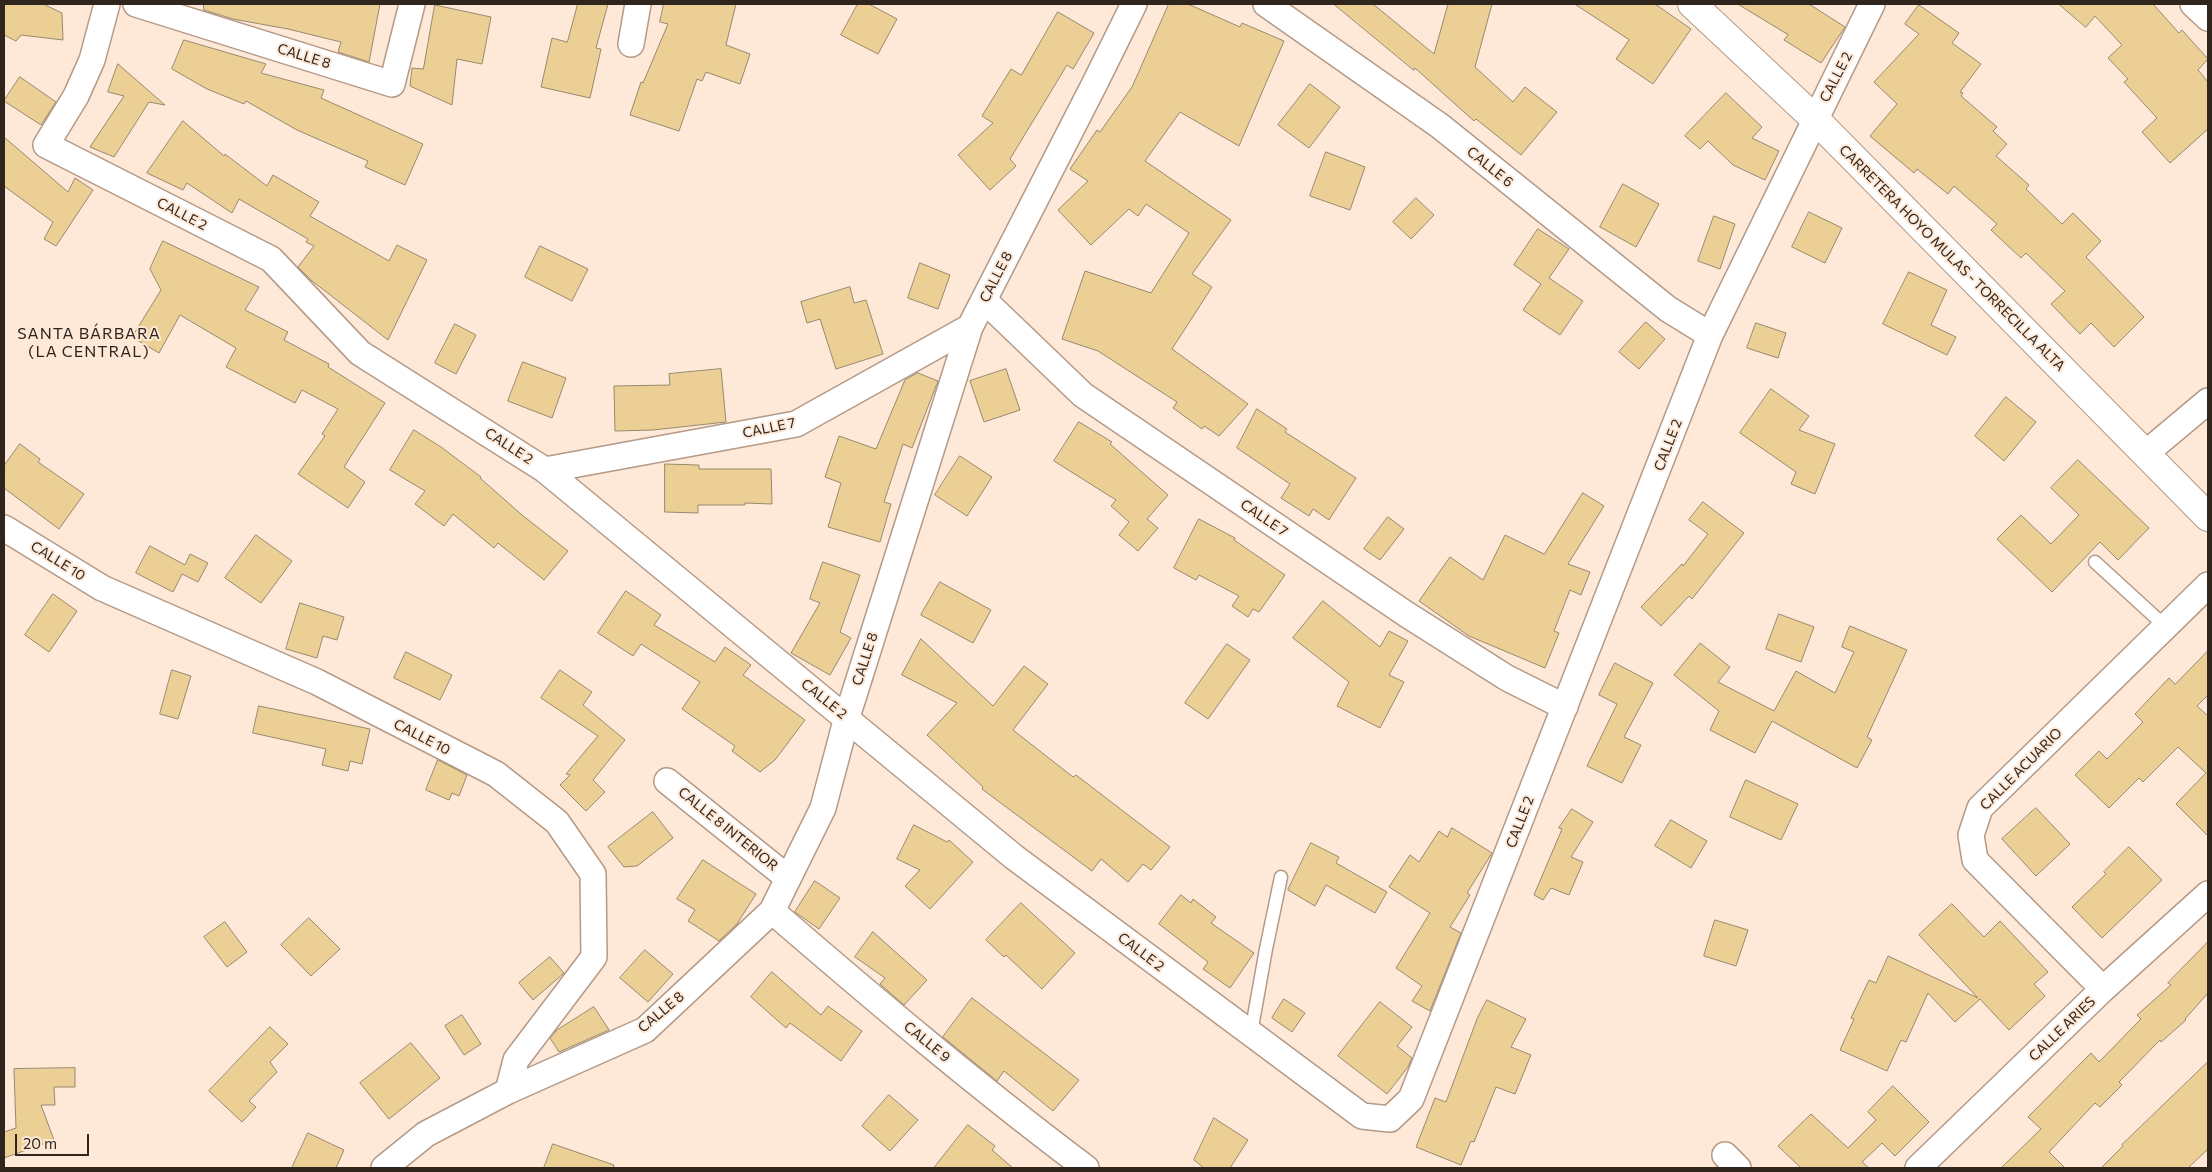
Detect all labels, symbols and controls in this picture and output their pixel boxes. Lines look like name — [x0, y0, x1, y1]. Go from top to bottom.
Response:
street label: CALLE 8 — [275, 40, 333, 72]
street label: CALLE 2 — [1816, 49, 1856, 105]
street label: CARRETERA HOYO MULAS - TORRECILLA ALTA — [1836, 142, 2068, 374]
street label: CALLE 6 — [1463, 143, 1517, 191]
street label: CALLE 2 — [154, 194, 210, 234]
street label: CALLE 8 — [976, 249, 1016, 305]
district label: SANTA BÁRBARA (LA CENTRAL) — [16, 324, 162, 362]
street label: CALLE 7 — [741, 414, 797, 442]
street label: CALLE 2 — [1650, 417, 1686, 473]
street label: CALLE 2 — [482, 424, 536, 468]
street label: CALLE 7 — [1237, 496, 1291, 540]
street label: CALLE 10 — [28, 538, 88, 584]
street label: CALLE 8 — [849, 630, 881, 688]
street label: CALLE 2 — [798, 675, 850, 723]
street label: CALLE 10 — [391, 716, 453, 758]
street label: CALLE ACUARIO — [1976, 724, 2066, 814]
street label: CALLE 8 INTERIOR — [675, 784, 781, 874]
street label: CALLE 2 — [1502, 794, 1538, 850]
street label: CALLE 2 — [1114, 929, 1168, 975]
street label: CALLE 8 — [635, 988, 687, 1036]
street label: CALLE ARIES — [2025, 993, 2099, 1065]
street label: CALLE 9 — [900, 1018, 954, 1066]
scale bar — [18, 1124, 91, 1156]
text: 20 m — [23, 1134, 57, 1152]

